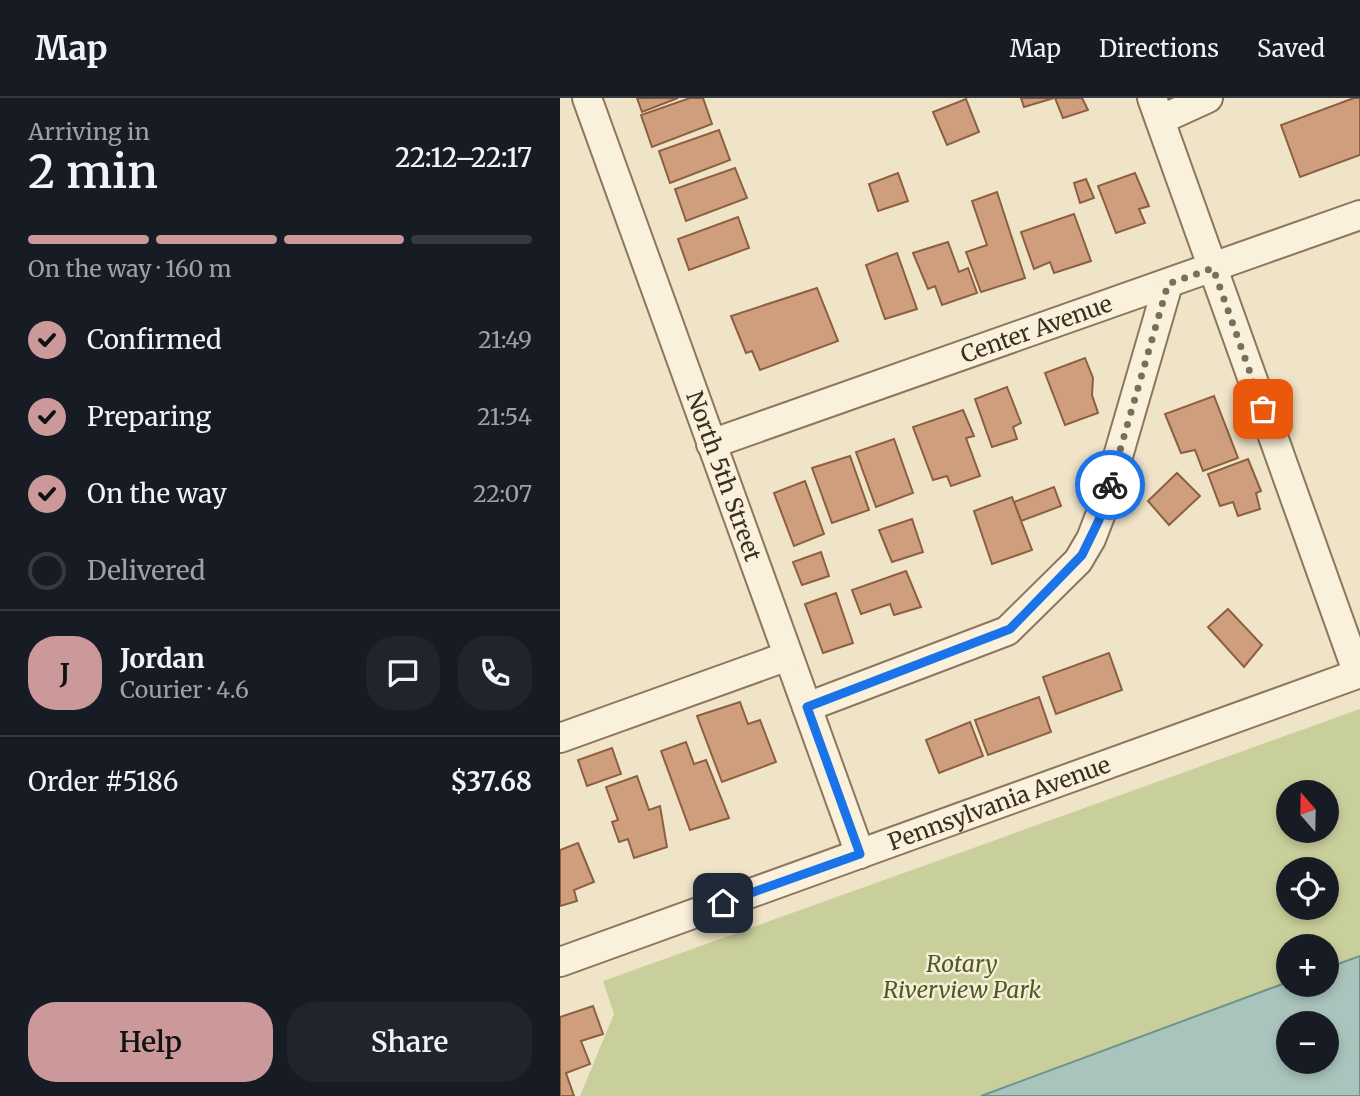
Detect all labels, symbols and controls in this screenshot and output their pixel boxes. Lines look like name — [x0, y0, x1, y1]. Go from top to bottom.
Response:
text: Map — [35, 28, 108, 69]
text: Map — [1010, 33, 1061, 64]
text: Directions — [1099, 33, 1219, 64]
text: Saved — [1257, 33, 1325, 64]
text: Arriving in — [28, 117, 150, 146]
text: 22:12–22:17 — [395, 141, 532, 174]
text: 2 min — [28, 143, 158, 201]
text: On the way · 160 m — [28, 254, 232, 283]
street label: Center Avenue — [957, 289, 1116, 369]
icon: check — [28, 321, 66, 359]
text: Confirmed — [87, 323, 222, 356]
text: 21:49 — [478, 325, 532, 354]
pin — [1233, 379, 1293, 439]
street label: North 5th Street — [680, 387, 768, 565]
icon: bag — [1244, 390, 1282, 428]
icon: check — [28, 398, 66, 436]
text: Preparing — [87, 400, 211, 433]
text: 21:54 — [477, 402, 532, 431]
courier — [1075, 450, 1145, 520]
icon: bike — [1091, 466, 1129, 504]
icon: check — [28, 475, 66, 513]
text: On the way — [87, 477, 227, 510]
text: 22:07 — [473, 479, 532, 508]
text: Delivered — [87, 554, 206, 587]
button: chat — [366, 636, 440, 710]
button: phone — [458, 636, 532, 710]
text: Jordan — [120, 642, 205, 675]
text: J — [60, 657, 70, 690]
text: Courier · 4.6 — [120, 675, 249, 704]
street label: Pennsylvania Avenue — [884, 749, 1114, 856]
text: Order #5186 — [28, 765, 178, 798]
text: $37.68 — [450, 765, 532, 798]
north arrow — [1276, 780, 1339, 844]
map controls — [1276, 780, 1339, 1074]
button: locate — [1276, 857, 1339, 920]
pin — [693, 873, 753, 933]
icon: home — [704, 884, 742, 922]
button: + — [1276, 934, 1339, 997]
park label: Rotary Riverview Park — [883, 949, 1041, 1004]
button: Help — [28, 1002, 273, 1082]
button: Share — [287, 1002, 532, 1082]
button: − — [1276, 1011, 1339, 1074]

